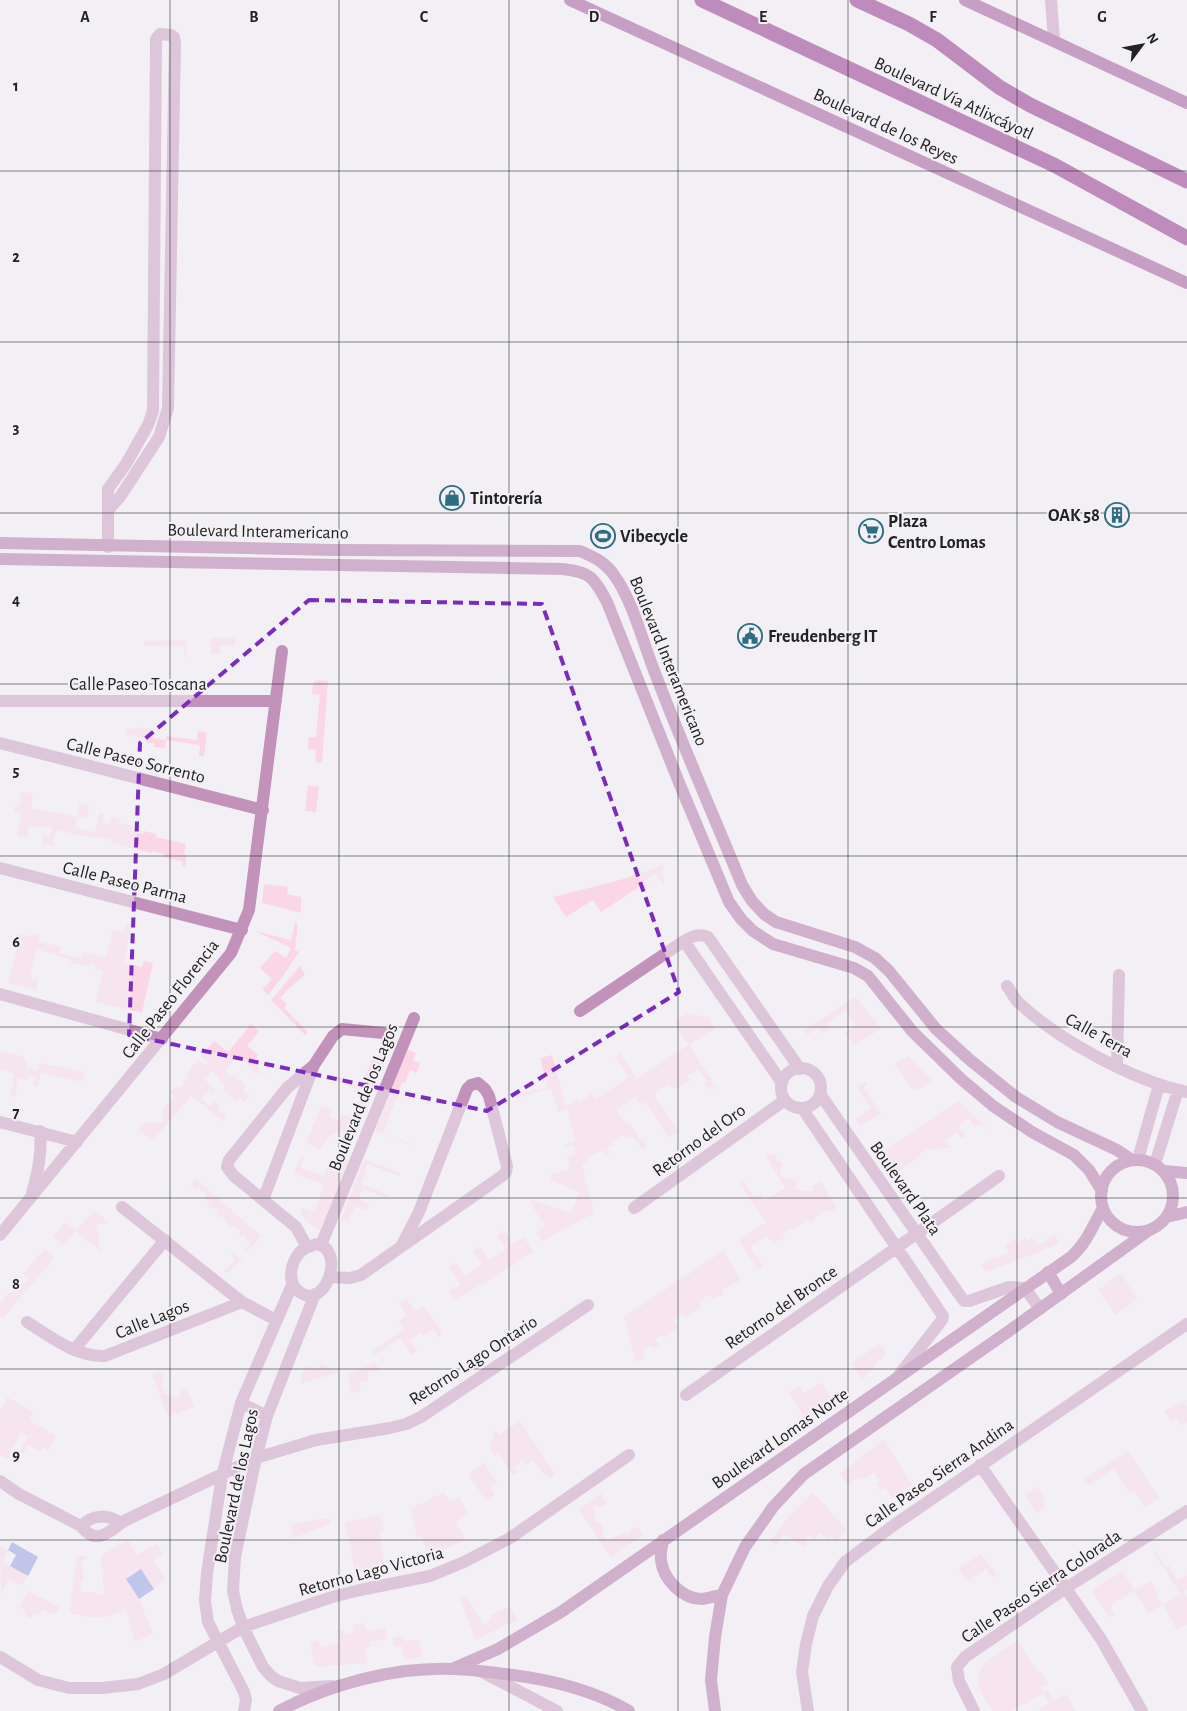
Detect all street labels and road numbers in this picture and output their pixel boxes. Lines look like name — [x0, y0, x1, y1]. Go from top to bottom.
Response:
street label: Boulevard Vía Atlixcáyotl — [871, 54, 1036, 144]
street label: Boulevard de los Reyes — [810, 86, 961, 168]
street label: Boulevard Interamericano — [167, 521, 349, 543]
street label: Boulevard Interamericano — [626, 574, 710, 749]
street label: Calle Paseo Toscana — [69, 676, 207, 694]
street label: Calle Paseo Sorrento — [65, 735, 207, 787]
street label: Calle Paseo Parma — [61, 859, 189, 907]
street label: Calle Paseo Florencia — [119, 937, 223, 1063]
street label: Calle Terra — [1062, 1010, 1135, 1062]
street label: Boulevard de los Lagos — [326, 1021, 402, 1174]
street label: Retorno del Oro — [650, 1101, 749, 1180]
street label: Boulevard Plata — [866, 1138, 944, 1239]
street label: Retorno del Bronce — [722, 1263, 841, 1353]
street label: Calle Lagos — [113, 1297, 192, 1343]
street label: Retorno Lago Ontario — [406, 1313, 541, 1409]
street label: Boulevard Lomas Norte — [709, 1385, 852, 1493]
street label: Boulevard de los Lagos — [212, 1407, 262, 1565]
street label: Calle Paseo Sierra Andina — [862, 1416, 1017, 1532]
street label: Calle Paseo Sierra Colorada — [959, 1527, 1125, 1647]
street label: Retorno Lago Victoria — [297, 1544, 446, 1600]

